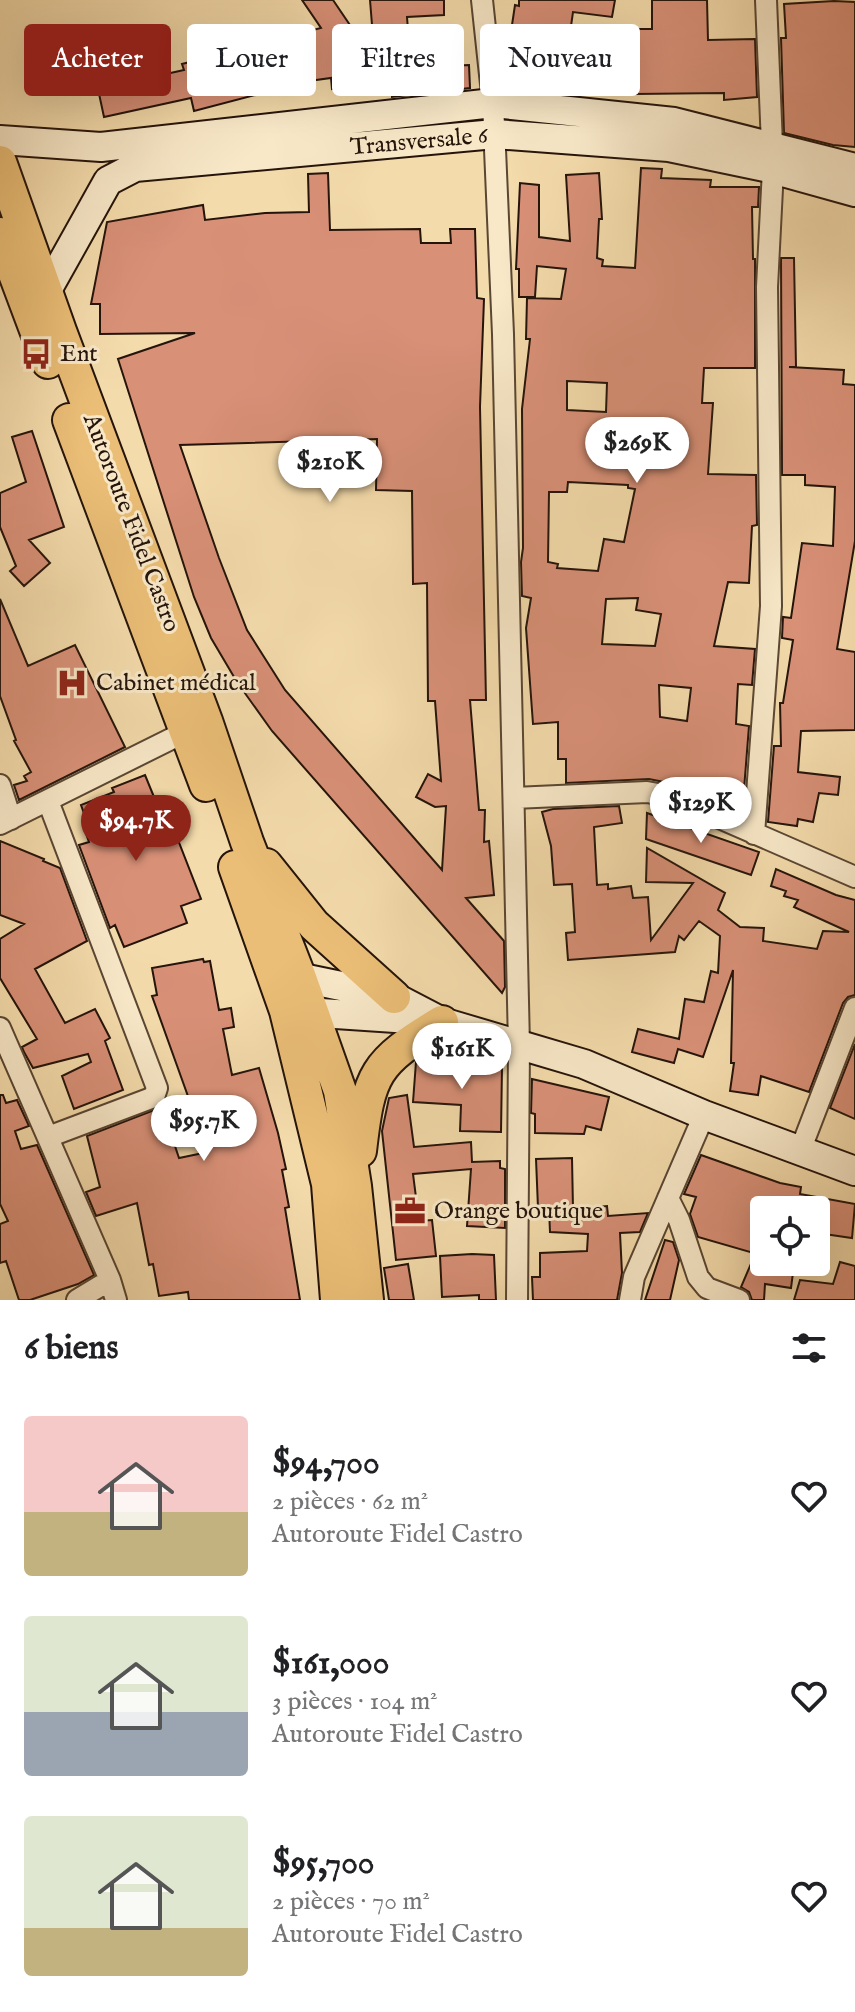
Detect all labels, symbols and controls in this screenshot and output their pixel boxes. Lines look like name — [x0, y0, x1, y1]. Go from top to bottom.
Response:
chip: Acheter — [24, 24, 171, 96]
chip: Louer — [187, 24, 316, 96]
chip: Filtres — [332, 24, 464, 96]
chip: Nouveau — [480, 24, 640, 96]
street label: Transversale 6 — [349, 120, 490, 163]
bus stop icon: Ent — [19, 337, 53, 371]
place label: Ent — [60, 339, 98, 370]
street label: Autoroute Fidel Castro — [75, 408, 187, 637]
pin: $269K — [581, 417, 693, 485]
text: $269K — [603, 426, 671, 459]
pin: $210K — [274, 436, 386, 504]
text: $210K — [296, 445, 364, 478]
hospital icon: Cabinet médical — [55, 666, 89, 700]
place label: Cabinet médical — [96, 668, 256, 699]
pin: $129K — [645, 777, 757, 845]
text: $129K — [668, 786, 734, 819]
pin: $94.7K — [71, 795, 201, 863]
text: $94.7K — [99, 804, 173, 837]
pin: $161K — [406, 1023, 518, 1091]
text: $161K — [430, 1032, 494, 1065]
pin: $95.7K — [139, 1095, 269, 1163]
text: $95.7K — [169, 1104, 239, 1137]
office icon: Orange boutique — [393, 1194, 427, 1228]
place label: Orange boutique — [434, 1196, 603, 1227]
map controls — [750, 1196, 830, 1276]
button: locate — [750, 1196, 830, 1276]
icon: filters — [787, 1326, 831, 1370]
text: 6 biens — [24, 1327, 118, 1370]
text: $94,700 — [272, 1442, 380, 1485]
icon: home — [88, 1448, 184, 1544]
icon: heart — [787, 1474, 831, 1518]
text: 2 pièces · 62 m² — [272, 1485, 428, 1518]
text: Autoroute Fidel Castro — [272, 1518, 523, 1551]
text: $161,000 — [272, 1642, 389, 1685]
icon: home — [88, 1648, 184, 1744]
icon: heart — [787, 1674, 831, 1718]
text: 3 pièces · 104 m² — [272, 1685, 438, 1718]
text: Autoroute Fidel Castro — [272, 1718, 523, 1751]
text: $95,700 — [272, 1842, 375, 1885]
icon: home — [88, 1848, 184, 1944]
icon: heart — [787, 1874, 831, 1918]
text: 2 pièces · 70 m² — [272, 1885, 430, 1918]
text: Autoroute Fidel Castro — [272, 1918, 523, 1951]

